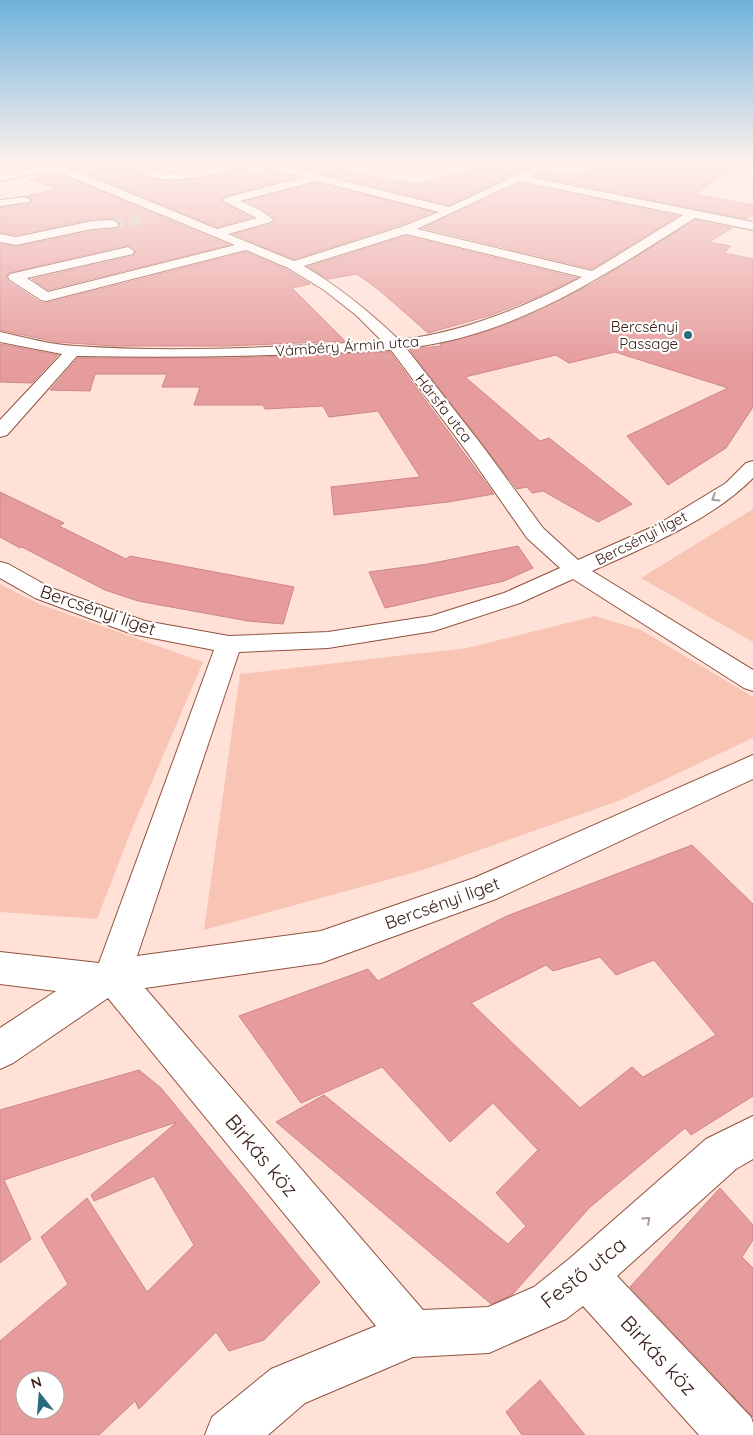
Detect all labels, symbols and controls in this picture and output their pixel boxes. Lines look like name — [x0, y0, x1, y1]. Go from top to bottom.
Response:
place label: Bercsényi Passage — [611, 317, 678, 353]
marker: Bercsényi Passage — [682, 329, 694, 341]
street label: Vámbéry Ármin utca — [274, 331, 420, 361]
street label: Hársfa utca — [411, 370, 477, 446]
one-way arrow — [712, 491, 721, 501]
street label: Bercsényi liget — [592, 507, 690, 569]
street label: Bercsényi liget — [37, 579, 159, 641]
street label: Bercsényi liget — [381, 872, 503, 934]
street label: Birkás köz — [220, 1109, 304, 1201]
one-way arrow — [642, 1217, 651, 1226]
street label: Festő utca — [535, 1231, 631, 1313]
street label: Birkás köz — [616, 1310, 702, 1400]
north arrow — [15, 1370, 65, 1420]
text: N — [29, 1372, 44, 1393]

